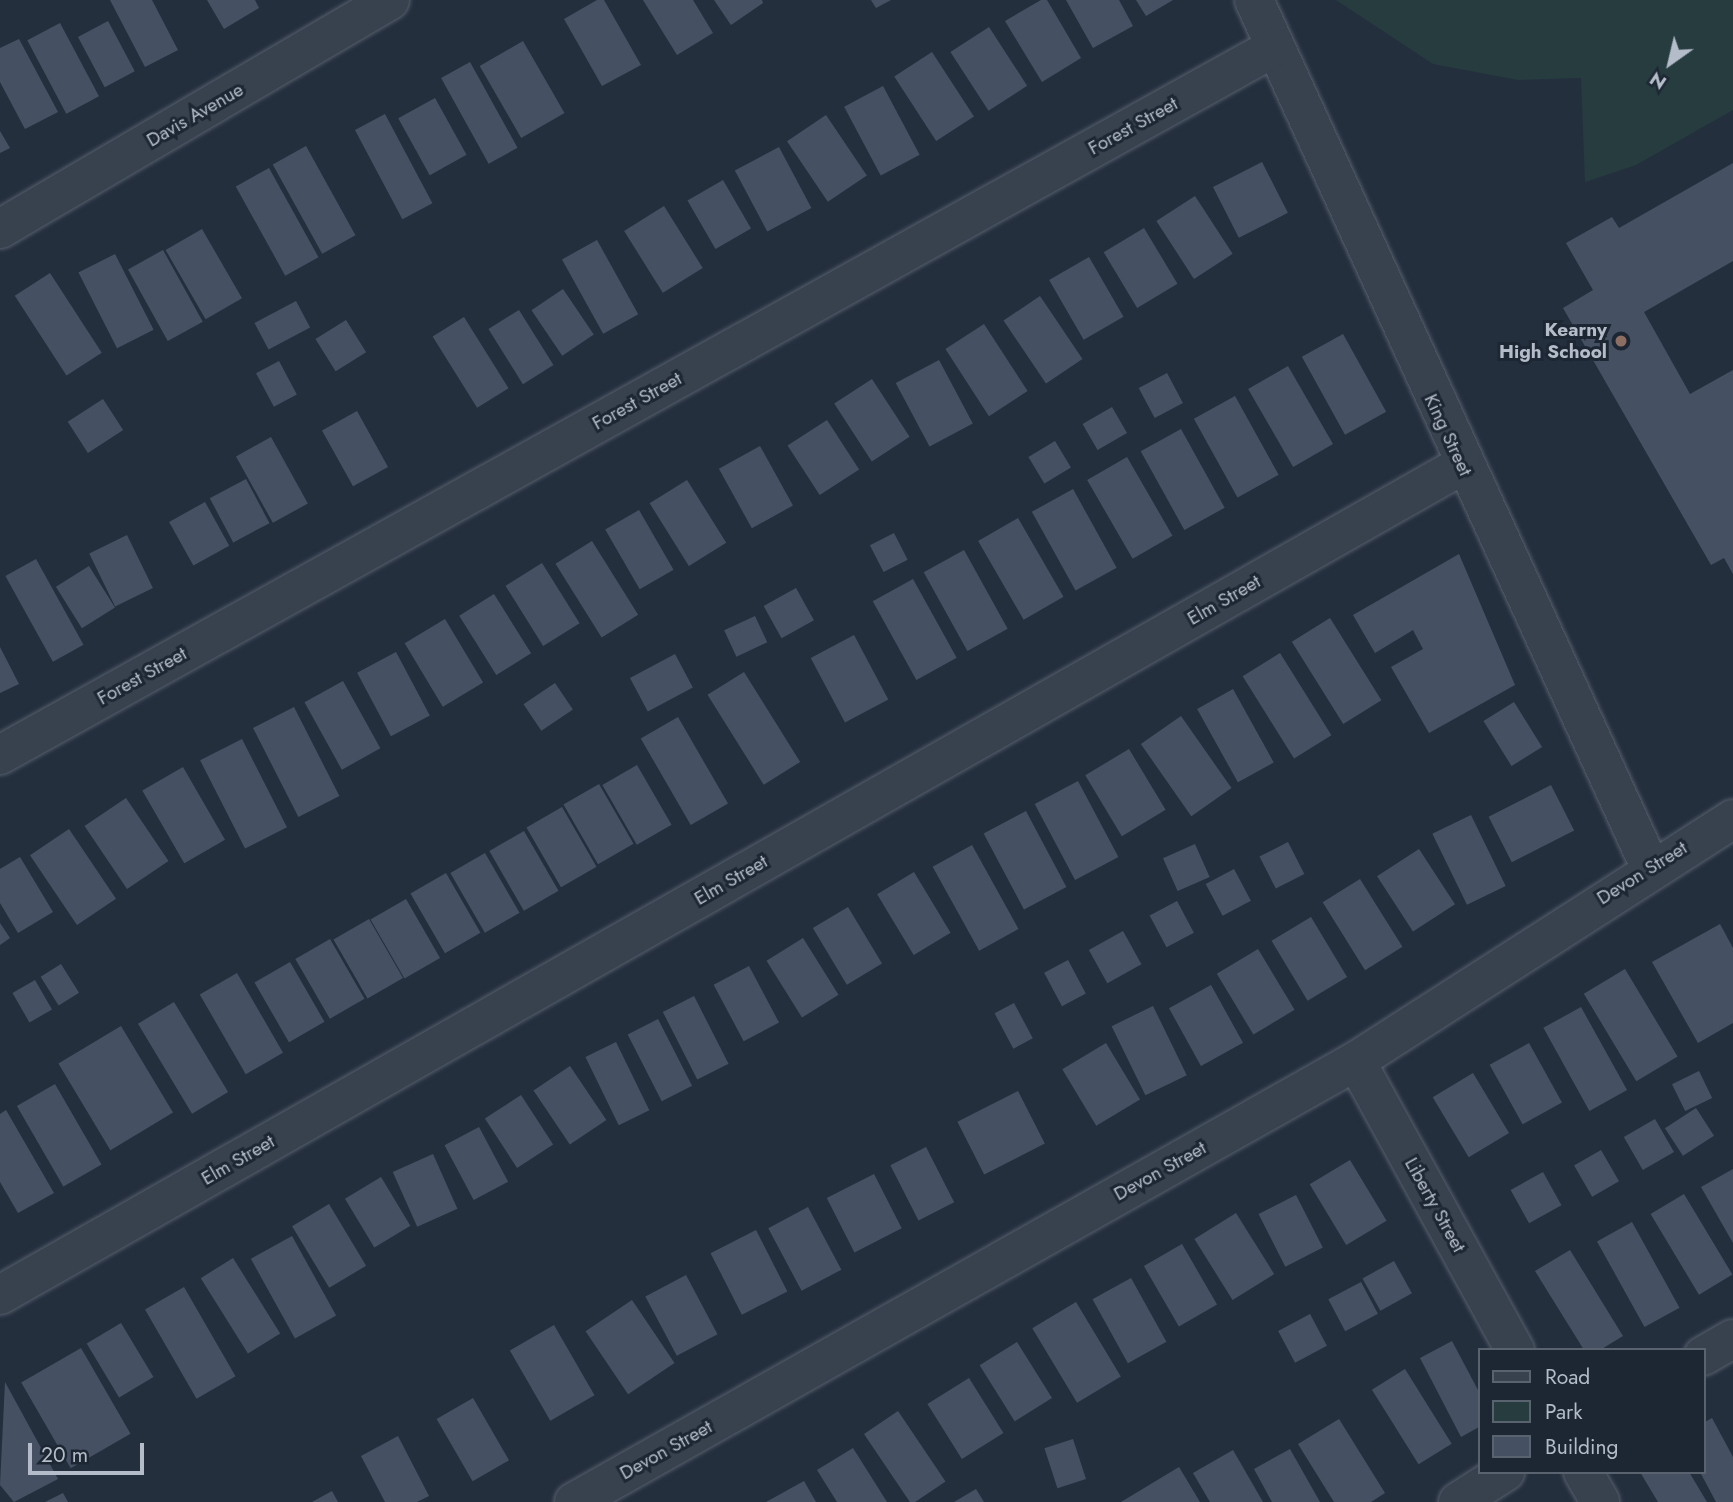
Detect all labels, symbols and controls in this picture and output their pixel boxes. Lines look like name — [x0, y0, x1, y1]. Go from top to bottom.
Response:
north arrow — [1635, 28, 1705, 98]
text: N — [1644, 65, 1672, 96]
street label: Davis Avenue — [143, 78, 247, 152]
street label: Forest Street — [1084, 92, 1182, 160]
place label: Kearny High School — [1499, 319, 1607, 363]
marker: Kearny High School — [1613, 333, 1629, 349]
street label: Forest Street — [588, 367, 686, 435]
street label: King Street — [1419, 391, 1477, 479]
street label: Elm Street — [1183, 570, 1265, 630]
street label: Forest Street — [93, 642, 191, 710]
street label: Devon Street — [1593, 836, 1691, 910]
street label: Elm Street — [690, 850, 772, 910]
street label: Elm Street — [197, 1130, 279, 1190]
street label: Devon Street — [1110, 1136, 1210, 1206]
street label: Liberty Street — [1400, 1154, 1470, 1256]
legend — [1478, 1348, 1705, 1474]
text: Road — [1545, 1362, 1590, 1392]
text: Park — [1545, 1397, 1582, 1427]
street label: Devon Street — [616, 1415, 716, 1485]
scale bar — [32, 1428, 147, 1472]
text: Building — [1545, 1432, 1618, 1462]
text: 20 m — [41, 1440, 88, 1470]

